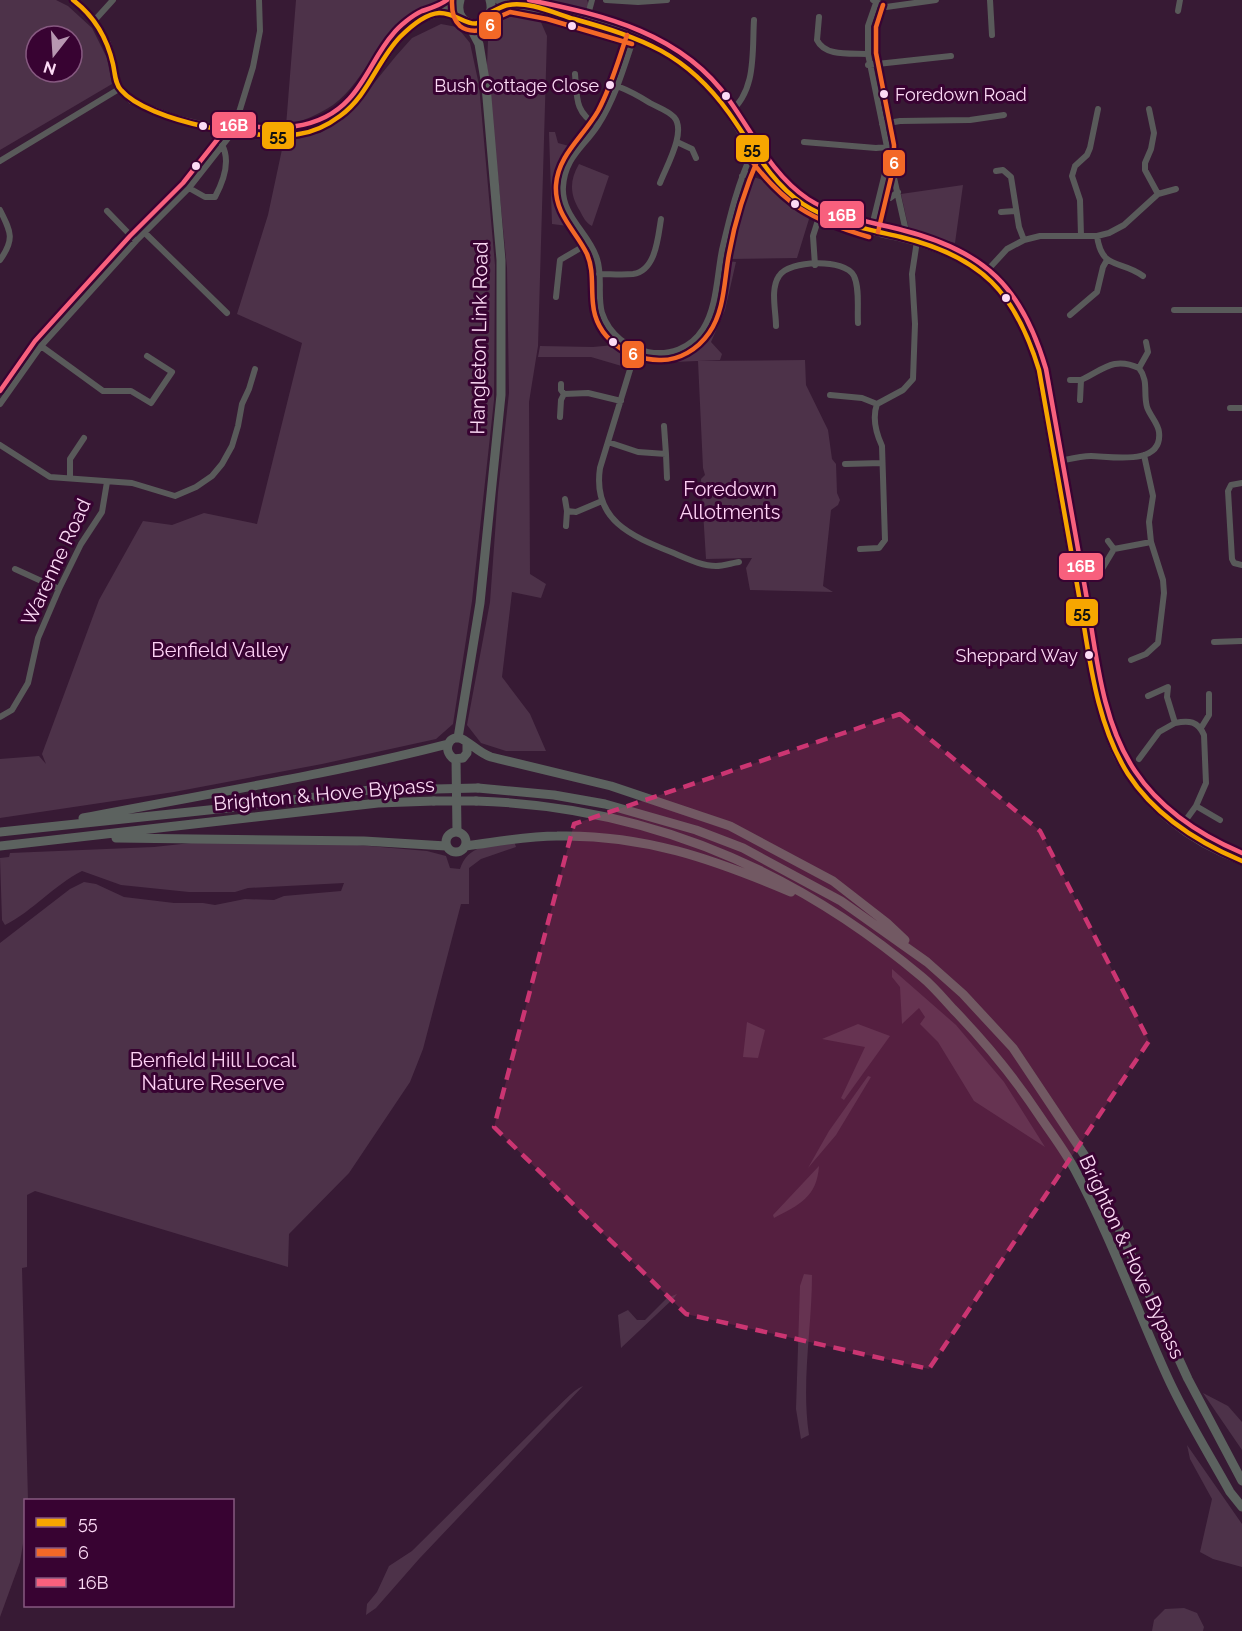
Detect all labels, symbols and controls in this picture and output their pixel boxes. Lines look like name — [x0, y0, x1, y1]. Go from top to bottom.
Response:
line badge: 6 — [478, 11, 502, 40]
text: 6 — [485, 16, 495, 35]
unlabelled marker — [566, 20, 578, 32]
north arrow — [24, 24, 84, 84]
text: N — [41, 57, 58, 79]
place label: Bush Cottage Close — [434, 75, 599, 96]
marker: Bush Cottage Close — [604, 79, 616, 91]
place label: Foredown Road — [895, 84, 1027, 105]
marker: Foredown Road — [878, 88, 890, 100]
unlabelled marker — [720, 90, 732, 102]
line badge: 16B — [211, 111, 257, 139]
text: 16B — [220, 116, 248, 135]
unlabelled marker — [197, 120, 209, 132]
line badge: 55 — [261, 121, 295, 150]
text: 55 — [269, 126, 287, 145]
line badge: 55 — [735, 134, 770, 163]
text: 55 — [743, 139, 761, 158]
line badge: 6 — [882, 149, 906, 177]
text: 6 — [889, 154, 899, 173]
unlabelled marker — [190, 160, 202, 172]
unlabelled marker — [789, 198, 801, 210]
line badge: 16B — [819, 200, 865, 229]
text: 16B — [828, 206, 856, 225]
street label: Hangleton Link Road — [465, 241, 493, 435]
unlabelled marker — [1000, 292, 1012, 304]
unlabelled marker — [607, 336, 619, 348]
line badge: 6 — [621, 340, 645, 369]
text: 6 — [628, 345, 638, 364]
park label: Foredown Allotments — [680, 477, 780, 524]
street label: Warenne Road — [16, 495, 96, 629]
line badge: 16B — [1058, 552, 1104, 581]
text: 16B — [1067, 557, 1095, 576]
line badge: 55 — [1065, 598, 1099, 627]
text: 55 — [1073, 603, 1091, 622]
park label: Benfield Valley — [151, 638, 289, 662]
place label: Sheppard Way — [956, 645, 1078, 666]
marker: Sheppard Way — [1083, 649, 1095, 661]
street label: Brighton & Hove Bypass — [212, 772, 436, 816]
park label: Benfield Hill Local Nature Reserve — [130, 1048, 297, 1095]
street label: Brighton & Hove Bypass — [1074, 1151, 1190, 1363]
legend — [24, 1499, 234, 1607]
text: 55 — [78, 1512, 98, 1533]
text: 6 — [78, 1542, 89, 1563]
text: 16B — [78, 1572, 109, 1593]

